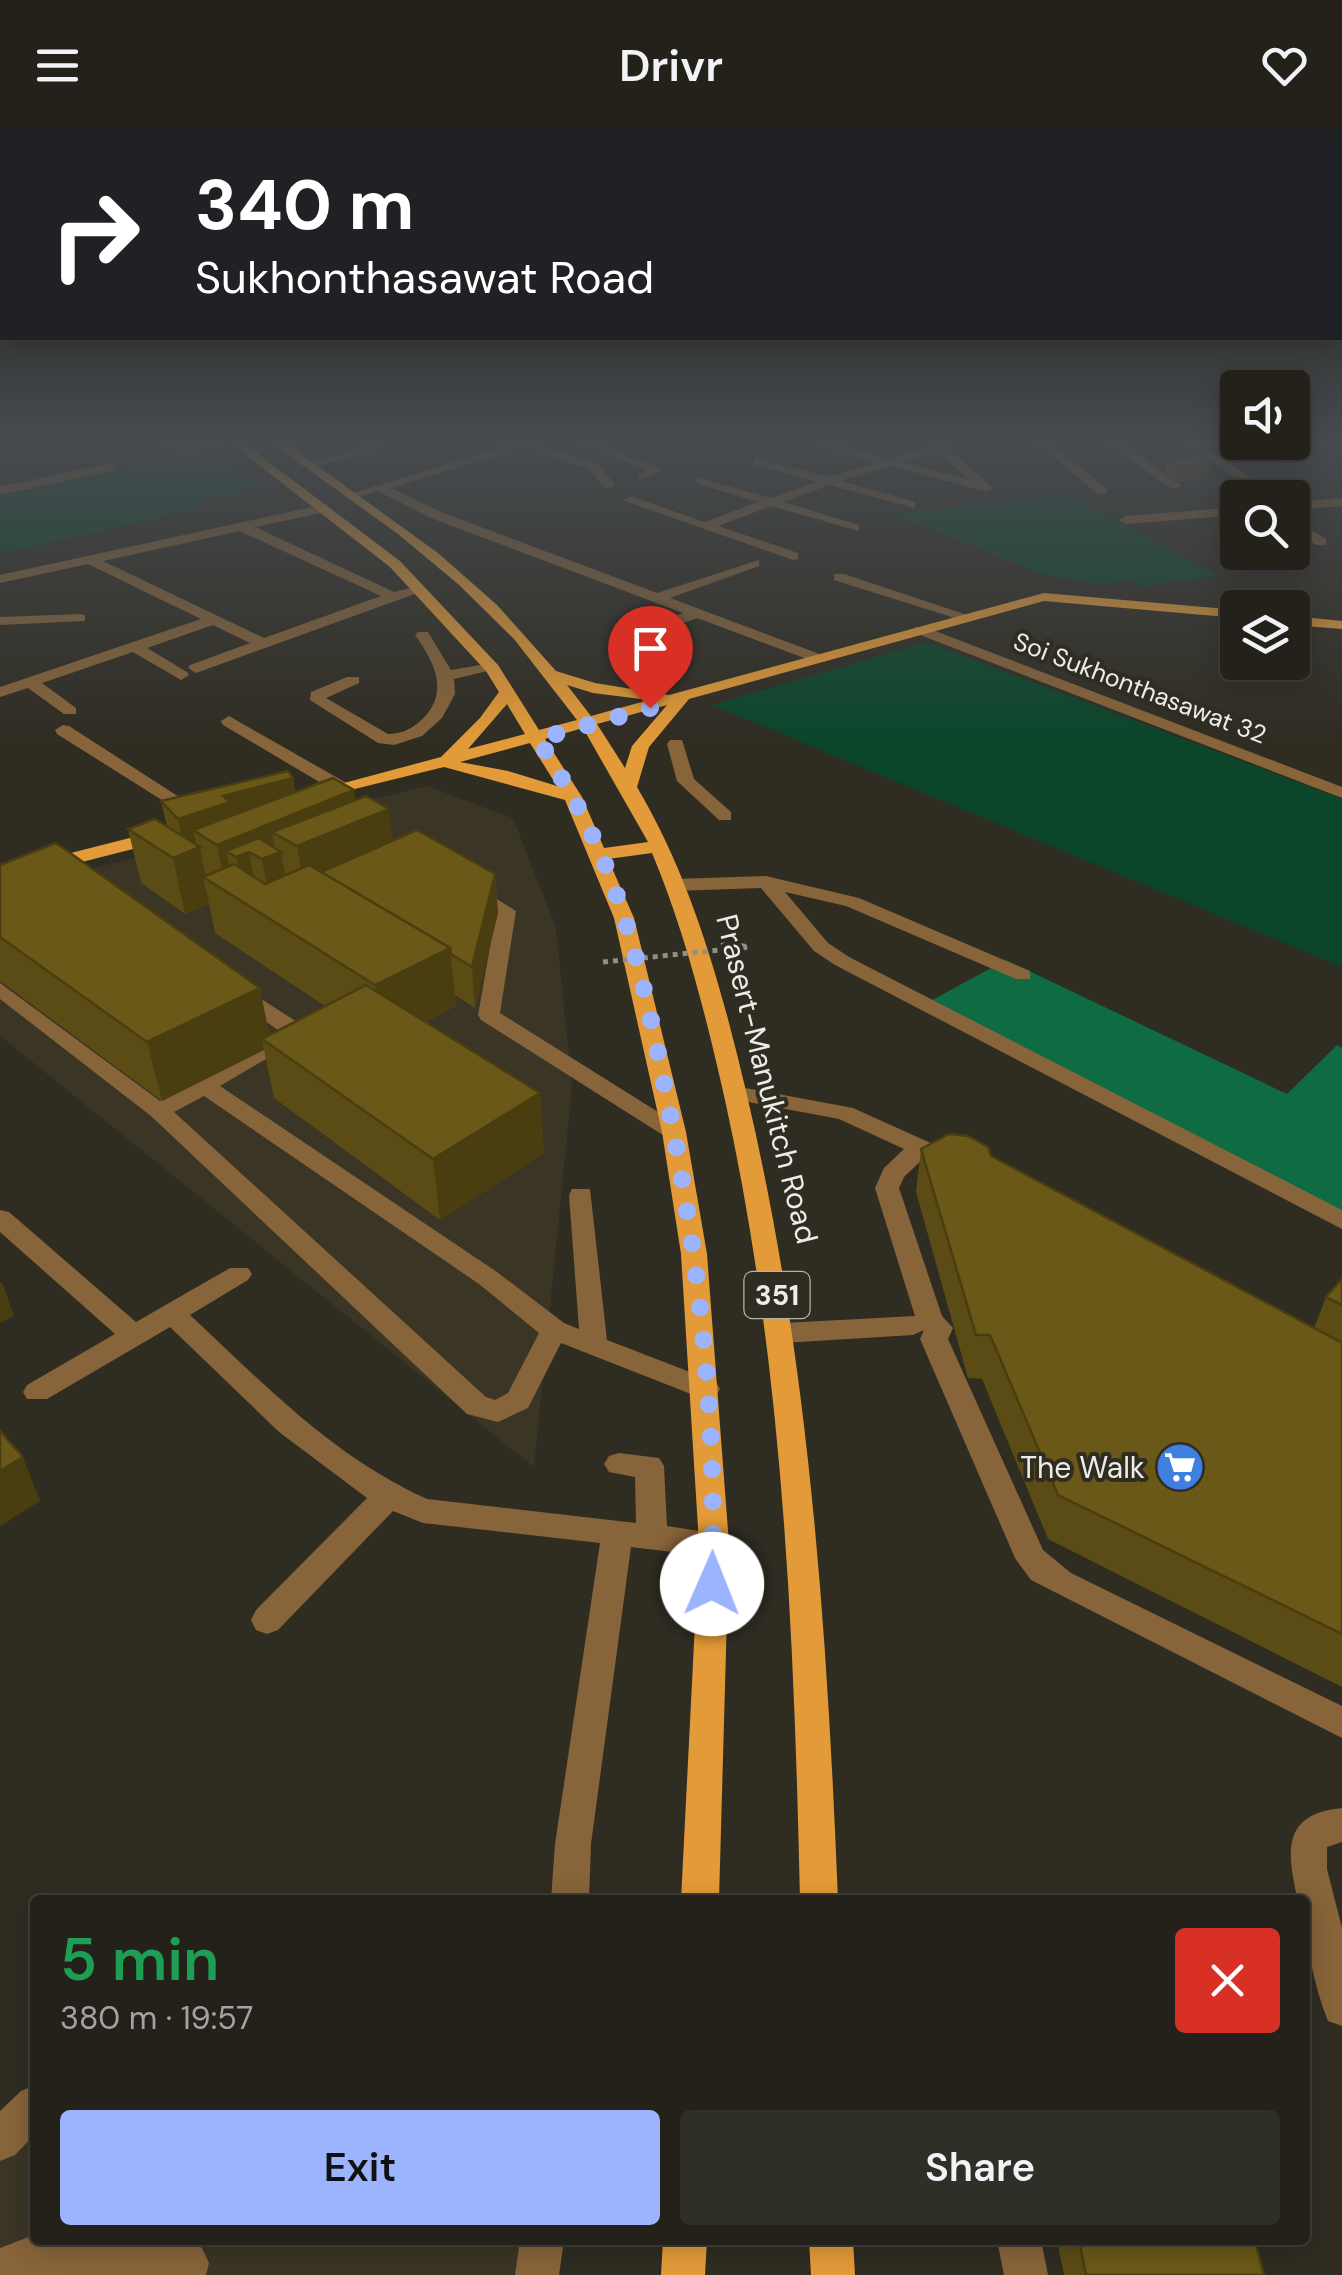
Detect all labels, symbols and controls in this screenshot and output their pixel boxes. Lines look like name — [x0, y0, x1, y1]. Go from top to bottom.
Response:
text: Drivr — [619, 36, 723, 95]
icon: menu — [30, 38, 85, 93]
icon: heart — [1257, 38, 1312, 93]
text: 340 m — [195, 160, 414, 251]
icon: right — [30, 170, 160, 300]
text: Sukhonthasawat Road — [195, 248, 654, 307]
map controls — [1220, 370, 1310, 680]
button: sound — [1220, 370, 1310, 460]
button: search — [1220, 480, 1310, 570]
button: layers — [1220, 590, 1310, 680]
pin — [608, 606, 693, 709]
icon: arrive — [623, 621, 678, 676]
street label: Soi Sukhonthasawat 32 — [1009, 625, 1271, 751]
street label: Prasert-Manukitch Road — [707, 910, 827, 1248]
road number: 351 — [744, 1272, 810, 1318]
supermarket icon: The Walk — [1154, 1441, 1206, 1493]
place label: The Walk — [1020, 1448, 1145, 1487]
position arrow — [660, 1532, 764, 1636]
text: 5 min — [60, 1920, 219, 1999]
button: close — [1175, 1928, 1280, 2033]
text: 380 m · 19:57 — [60, 1997, 253, 2039]
button: Exit — [60, 2110, 660, 2225]
button: Share — [680, 2110, 1280, 2225]

